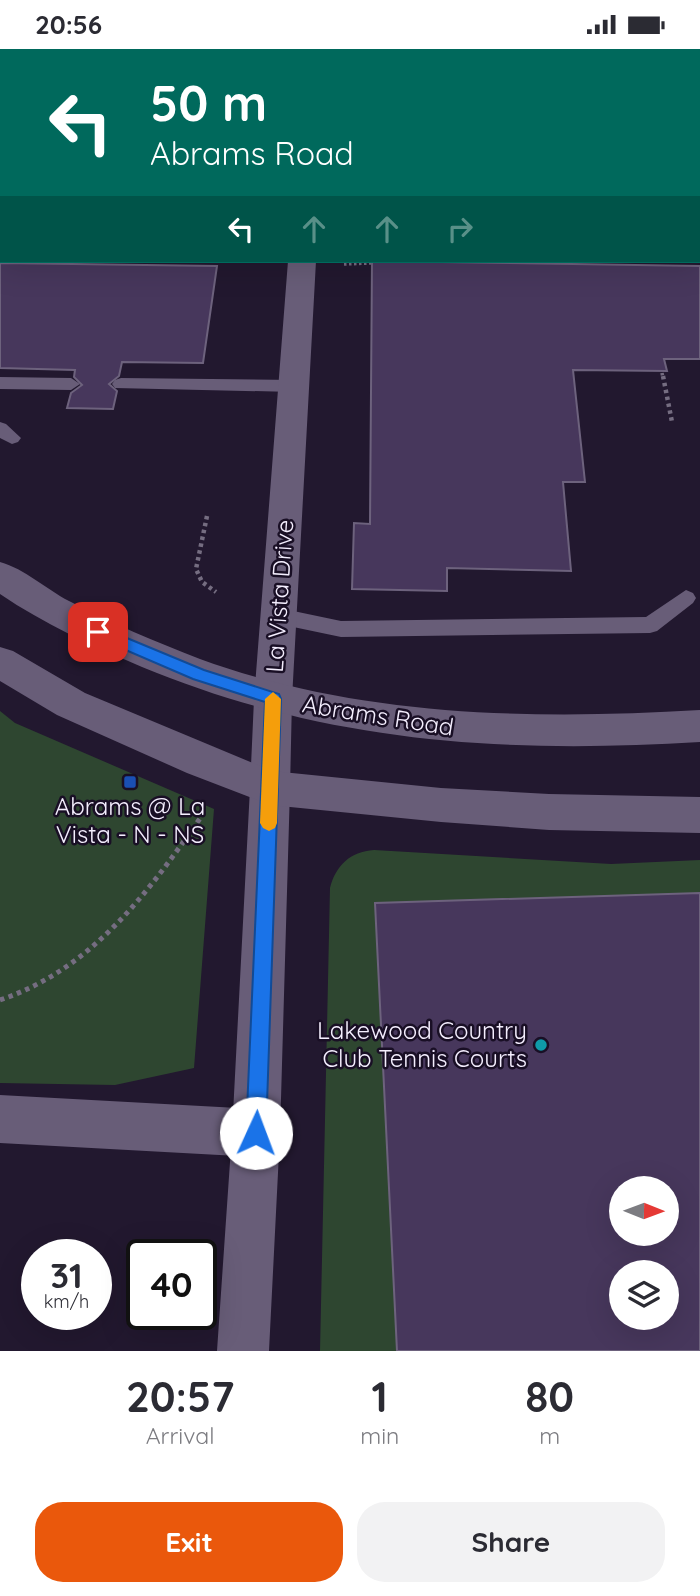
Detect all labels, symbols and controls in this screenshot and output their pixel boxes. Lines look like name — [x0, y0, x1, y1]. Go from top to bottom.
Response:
text: 20:56 — [35, 8, 102, 41]
text: 50 m — [150, 72, 267, 133]
icon: left — [35, 77, 126, 168]
text: Abrams Road — [150, 133, 354, 173]
icon: left — [222, 210, 260, 248]
icon: ahead — [295, 210, 333, 248]
icon: ahead — [368, 210, 406, 248]
icon: right — [441, 210, 479, 248]
street label: La Vista Drive — [259, 518, 299, 673]
pin — [68, 602, 128, 662]
icon: arrive — [79, 613, 117, 651]
street label: Abrams Road — [300, 688, 456, 742]
marker: Abrams @ La Vista - N - NS — [122, 774, 138, 790]
place label: Abrams @ La Vista - N - NS — [55, 791, 205, 849]
place label: Lakewood Country Club Tennis Courts — [317, 1015, 527, 1073]
marker: Lakewood Country Club Tennis Courts — [533, 1037, 549, 1053]
position arrow — [219, 1096, 293, 1170]
north arrow — [609, 1176, 679, 1246]
map controls — [609, 1176, 679, 1330]
speed limit sign: 40 — [126, 1239, 217, 1330]
text: 31 — [50, 1253, 83, 1297]
button: layers — [609, 1260, 679, 1330]
text: km/h — [44, 1290, 89, 1313]
text: 20:57 — [126, 1370, 234, 1423]
text: 1 — [372, 1370, 388, 1423]
text: 80 — [525, 1370, 574, 1423]
text: Arrival — [146, 1421, 215, 1450]
text: min — [360, 1421, 399, 1450]
text: m — [539, 1421, 560, 1450]
button: Exit — [35, 1502, 343, 1582]
button: Share — [357, 1502, 665, 1582]

